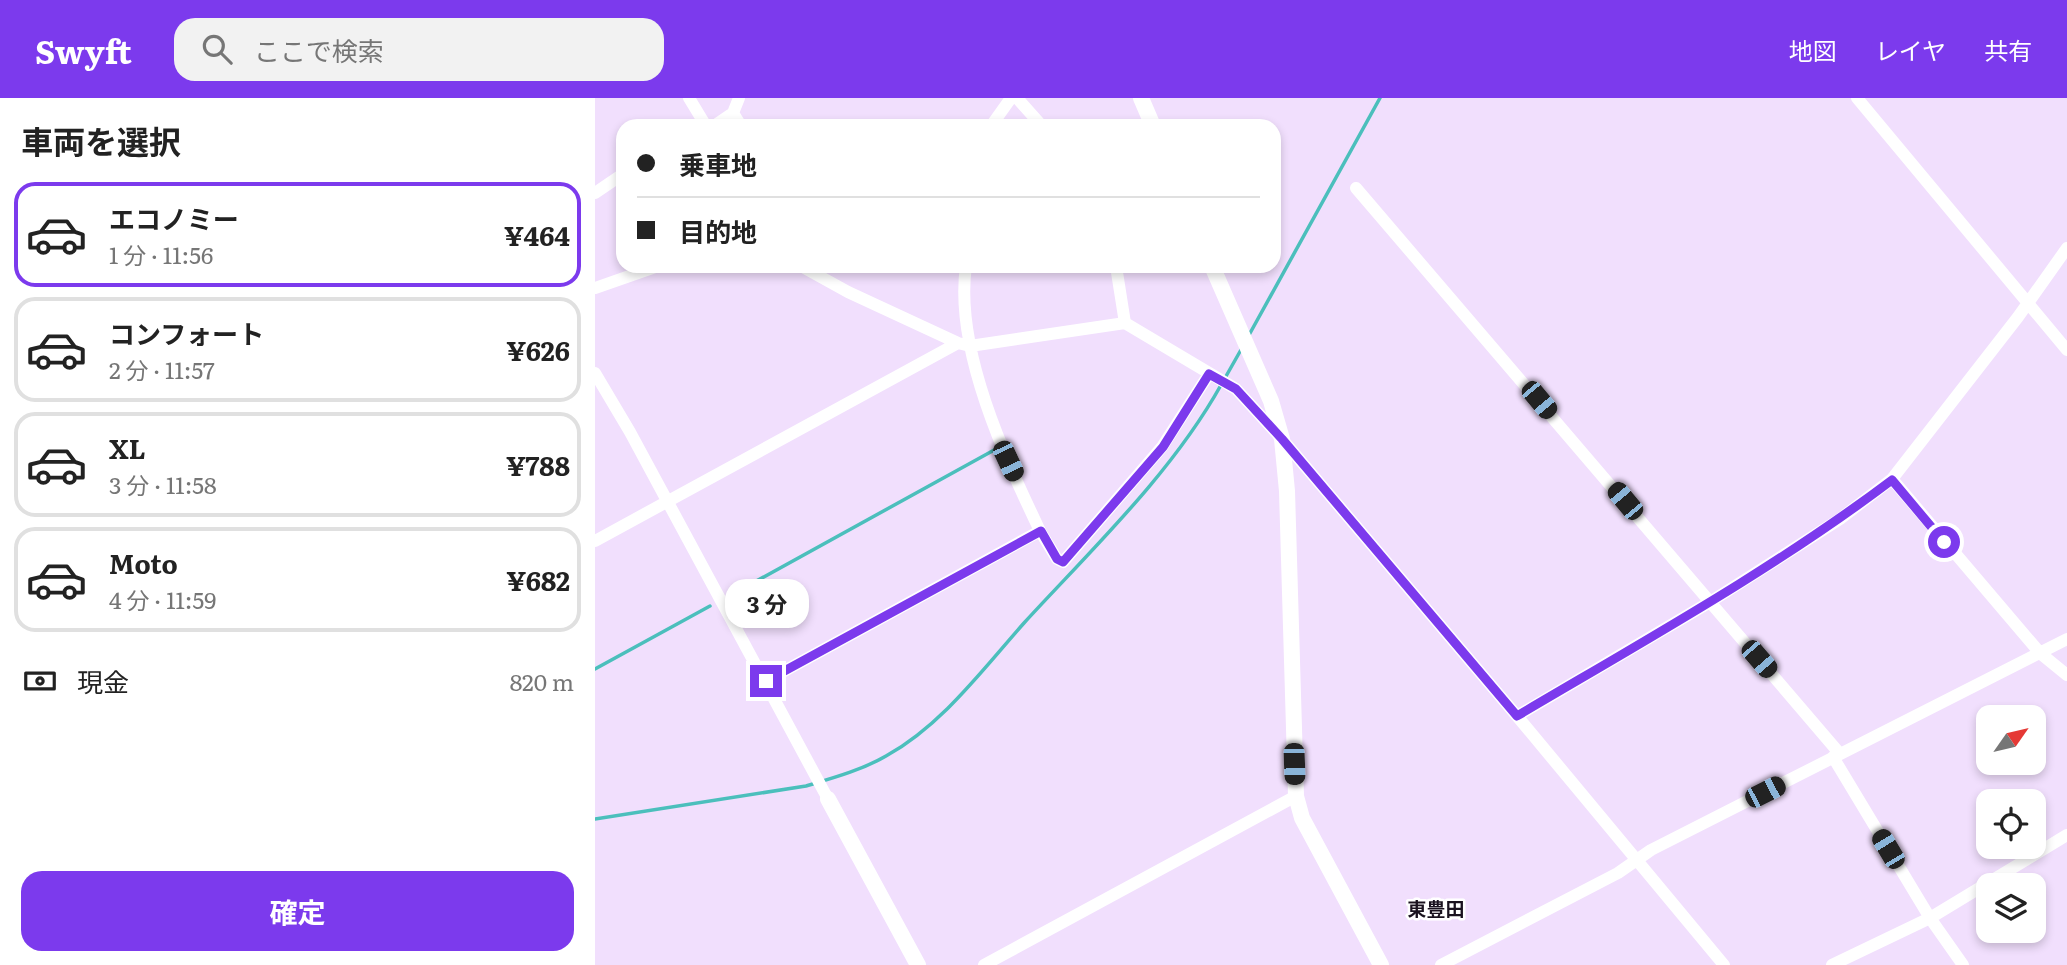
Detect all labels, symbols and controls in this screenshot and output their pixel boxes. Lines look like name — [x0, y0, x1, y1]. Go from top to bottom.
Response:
search box — [174, 18, 664, 81]
text: Swyft — [35, 25, 132, 74]
icon: search — [198, 30, 236, 68]
text: ここで検索 — [254, 30, 384, 69]
text: 地図 — [1789, 32, 1837, 67]
text: レイヤ — [1875, 32, 1946, 67]
text: 共有 — [1984, 32, 2032, 67]
text: 車両を選択 — [21, 116, 181, 164]
text: 乗車地 — [679, 144, 757, 183]
text: エコノミー — [109, 198, 239, 237]
icon: car — [25, 203, 88, 266]
text: 目的地 — [679, 211, 757, 250]
text: ¥464 — [504, 215, 570, 254]
text: 1 分 · 11:56 — [109, 237, 213, 271]
text: コンフォート — [109, 313, 264, 352]
icon: car — [25, 318, 88, 381]
text: ¥626 — [506, 330, 570, 369]
text: 2 分 · 11:57 — [109, 352, 215, 386]
car — [1518, 377, 1561, 423]
text: XL — [109, 428, 146, 467]
icon: car — [25, 433, 88, 496]
car — [990, 438, 1027, 484]
text: ¥788 — [506, 445, 570, 484]
text: 3 分 · 11:58 — [109, 467, 217, 501]
car — [1604, 478, 1647, 524]
route start — [1928, 526, 1960, 558]
text: Moto — [109, 543, 178, 582]
icon: car — [25, 548, 88, 611]
text: ¥682 — [506, 560, 570, 599]
callout: 3 分 — [724, 580, 808, 628]
text: 4 分 · 11:59 — [109, 582, 216, 616]
text: 3 分 — [747, 586, 787, 620]
car — [1738, 636, 1781, 682]
text: 現金 — [77, 661, 129, 700]
icon: cash — [21, 662, 59, 700]
text: 820 m — [510, 664, 574, 698]
route end — [750, 665, 782, 697]
north arrow — [1976, 705, 2046, 775]
map controls — [1976, 705, 2046, 943]
car — [1283, 743, 1306, 785]
car — [1742, 773, 1789, 811]
button: locate — [1976, 789, 2046, 859]
car — [1869, 826, 1908, 872]
button: 確定 — [21, 871, 574, 951]
button: layers — [1976, 873, 2046, 943]
district label: 東豊田 — [1407, 894, 1465, 922]

